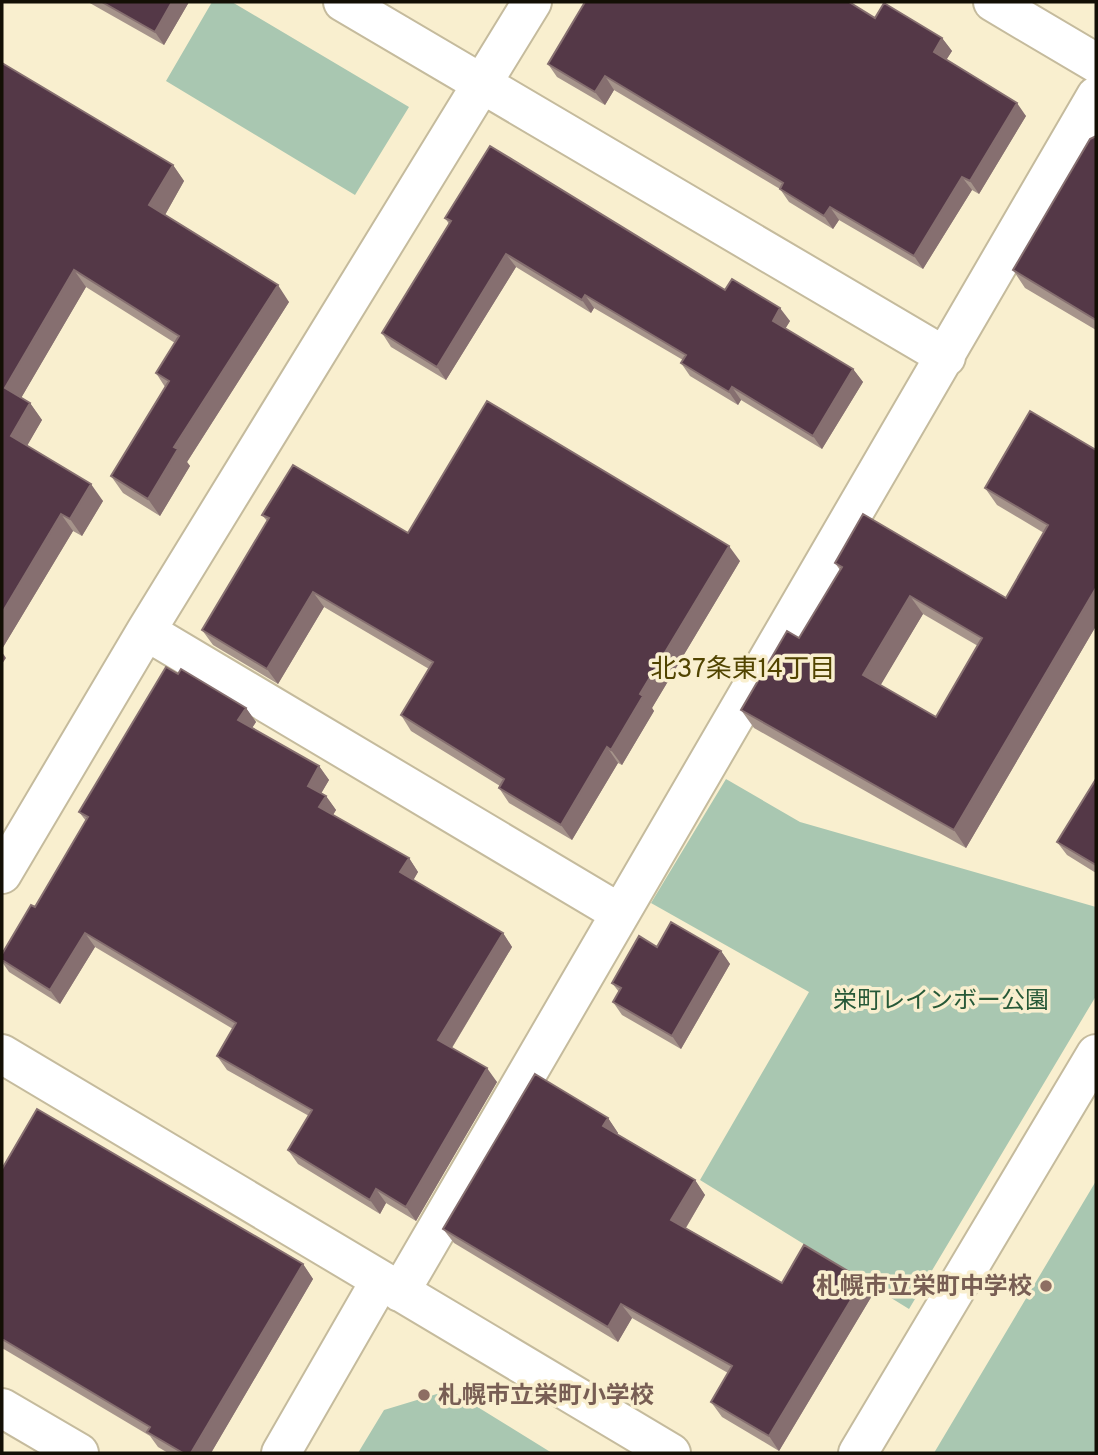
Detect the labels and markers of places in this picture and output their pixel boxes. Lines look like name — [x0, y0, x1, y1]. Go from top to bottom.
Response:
place label: 札幌市立栄町中学校 — [816, 1273, 1032, 1303]
marker: 札幌市立栄町中学校 — [1038, 1278, 1054, 1294]
place label: 札幌市立栄町小学校 — [438, 1382, 654, 1412]
marker: 札幌市立栄町小学校 — [416, 1387, 432, 1403]

